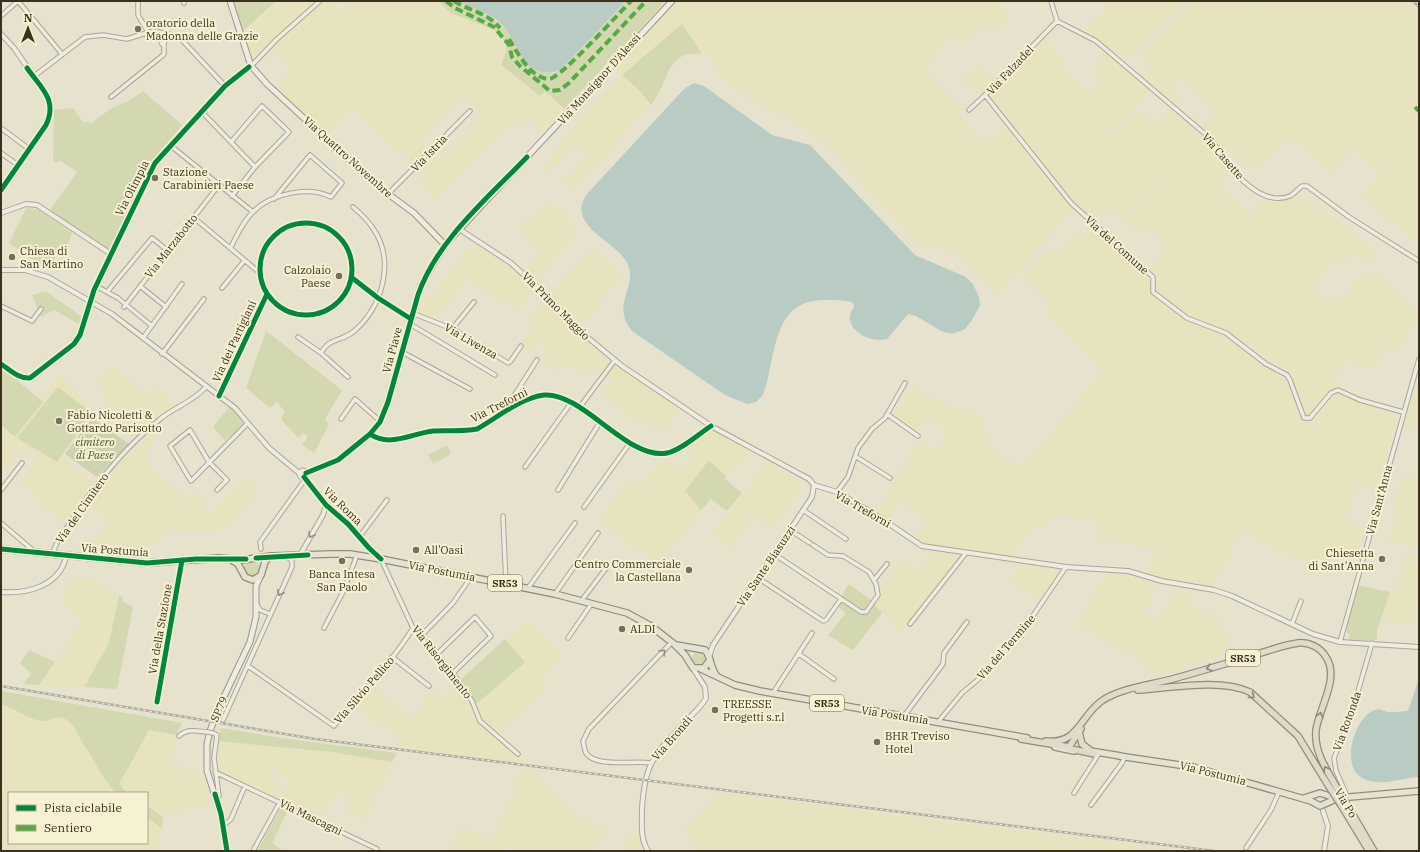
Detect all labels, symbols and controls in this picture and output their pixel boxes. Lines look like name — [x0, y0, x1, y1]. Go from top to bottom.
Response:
north arrow — [8, 8, 48, 48]
text: N — [24, 11, 33, 25]
place label: oratorio della Madonna delle Grazie — [146, 16, 259, 43]
marker: oratorio della Madonna delle Grazie — [133, 24, 143, 34]
street label: Via Monsignor D'Alessi — [554, 30, 644, 127]
street label: Via Falzadel — [984, 42, 1036, 98]
street label: Via Quattro Novembre — [301, 113, 396, 201]
street label: Via Casette — [1199, 130, 1247, 182]
street label: Via Istria — [408, 131, 450, 175]
street label: Via Olimpia — [112, 158, 152, 218]
place label: Stazione Carabinieri Paese — [163, 165, 254, 192]
marker: Stazione Carabinieri Paese — [150, 173, 160, 183]
street label: Via Marzabotto — [142, 211, 200, 281]
street label: Via del Comune — [1082, 213, 1152, 277]
place label: Chiesa di San Martino — [20, 244, 83, 271]
marker: Chiesa di San Martino — [7, 252, 17, 262]
place label: Calzolaio Paese — [284, 263, 331, 290]
street label: Via Primo Maggio — [519, 269, 593, 343]
marker: Calzolaio Paese — [334, 271, 344, 281]
street label: Via dei Partigiani — [209, 297, 259, 384]
street label: Via Livenza — [442, 320, 500, 362]
street label: Via Piave — [379, 325, 405, 375]
street label: Via Treforni — [468, 384, 530, 425]
place label: Fabio Nicoletti & Gottardo Parisotto — [67, 408, 162, 435]
marker: Fabio Nicoletti & Gottardo Parisotto — [54, 416, 64, 426]
park label: cimitero di Paese — [75, 435, 115, 462]
street label: Via Sant'Anna — [1363, 463, 1395, 537]
street label: Via del Cimitero — [52, 470, 112, 546]
street label: Via Roma — [321, 484, 365, 528]
street label: Via Treforni — [833, 487, 894, 531]
street label: Via Sante Biasuzzi — [734, 522, 799, 609]
one-way arrow — [309, 531, 316, 538]
street label: Via Postumia — [81, 541, 149, 559]
place label: All'Oasi — [424, 543, 464, 557]
marker: All'Oasi — [411, 545, 421, 555]
place label: Chiesetta di Sant'Anna — [1308, 546, 1374, 573]
marker: Chiesetta di Sant'Anna — [1377, 554, 1387, 564]
marker: Banca Intesa San Paolo — [337, 556, 347, 566]
place label: Centro Commerciale la Castellana — [574, 557, 681, 584]
street label: Via Postumia — [407, 558, 477, 584]
marker: Centro Commerciale la Castellana — [684, 565, 694, 575]
place label: Banca Intesa San Paolo — [309, 567, 375, 594]
road number: SR53 — [488, 575, 522, 591]
street label: Via della Stazione — [145, 583, 175, 675]
one-way arrow — [277, 588, 285, 596]
street label: Via del Termine — [974, 611, 1038, 682]
street label: Via Risorgimento — [409, 622, 475, 702]
place label: ALDI — [630, 622, 656, 636]
marker: ALDI — [617, 624, 627, 634]
one-way arrow — [658, 649, 666, 657]
road number: SR53 — [1226, 650, 1260, 666]
street label: Via Silvio Pellico — [331, 653, 397, 727]
one-way arrow — [1206, 663, 1213, 672]
street label: Via Rotonda — [1330, 689, 1364, 753]
one-way arrow — [1248, 691, 1255, 698]
street label: SP79 — [207, 694, 231, 724]
road number: SR53 — [810, 695, 844, 711]
place label: TREESSE Progetti s.r.l — [723, 697, 784, 724]
street label: Via Postumia — [860, 703, 930, 727]
marker: TREESSE Progetti s.r.l — [710, 705, 720, 715]
street label: Via Brondi — [649, 712, 696, 763]
one-way arrow — [1315, 712, 1323, 719]
place label: BHR Treviso Hotel — [885, 729, 950, 756]
marker: BHR Treviso Hotel — [872, 737, 882, 747]
street label: Via Postumia — [1178, 758, 1248, 788]
one-way arrow — [1323, 765, 1331, 773]
street label: Via Po — [1332, 786, 1360, 820]
legend — [8, 792, 148, 844]
street label: Via Mascagni — [277, 796, 345, 838]
text: Pista ciclabile — [44, 800, 122, 815]
text: Sentiero — [44, 820, 92, 835]

